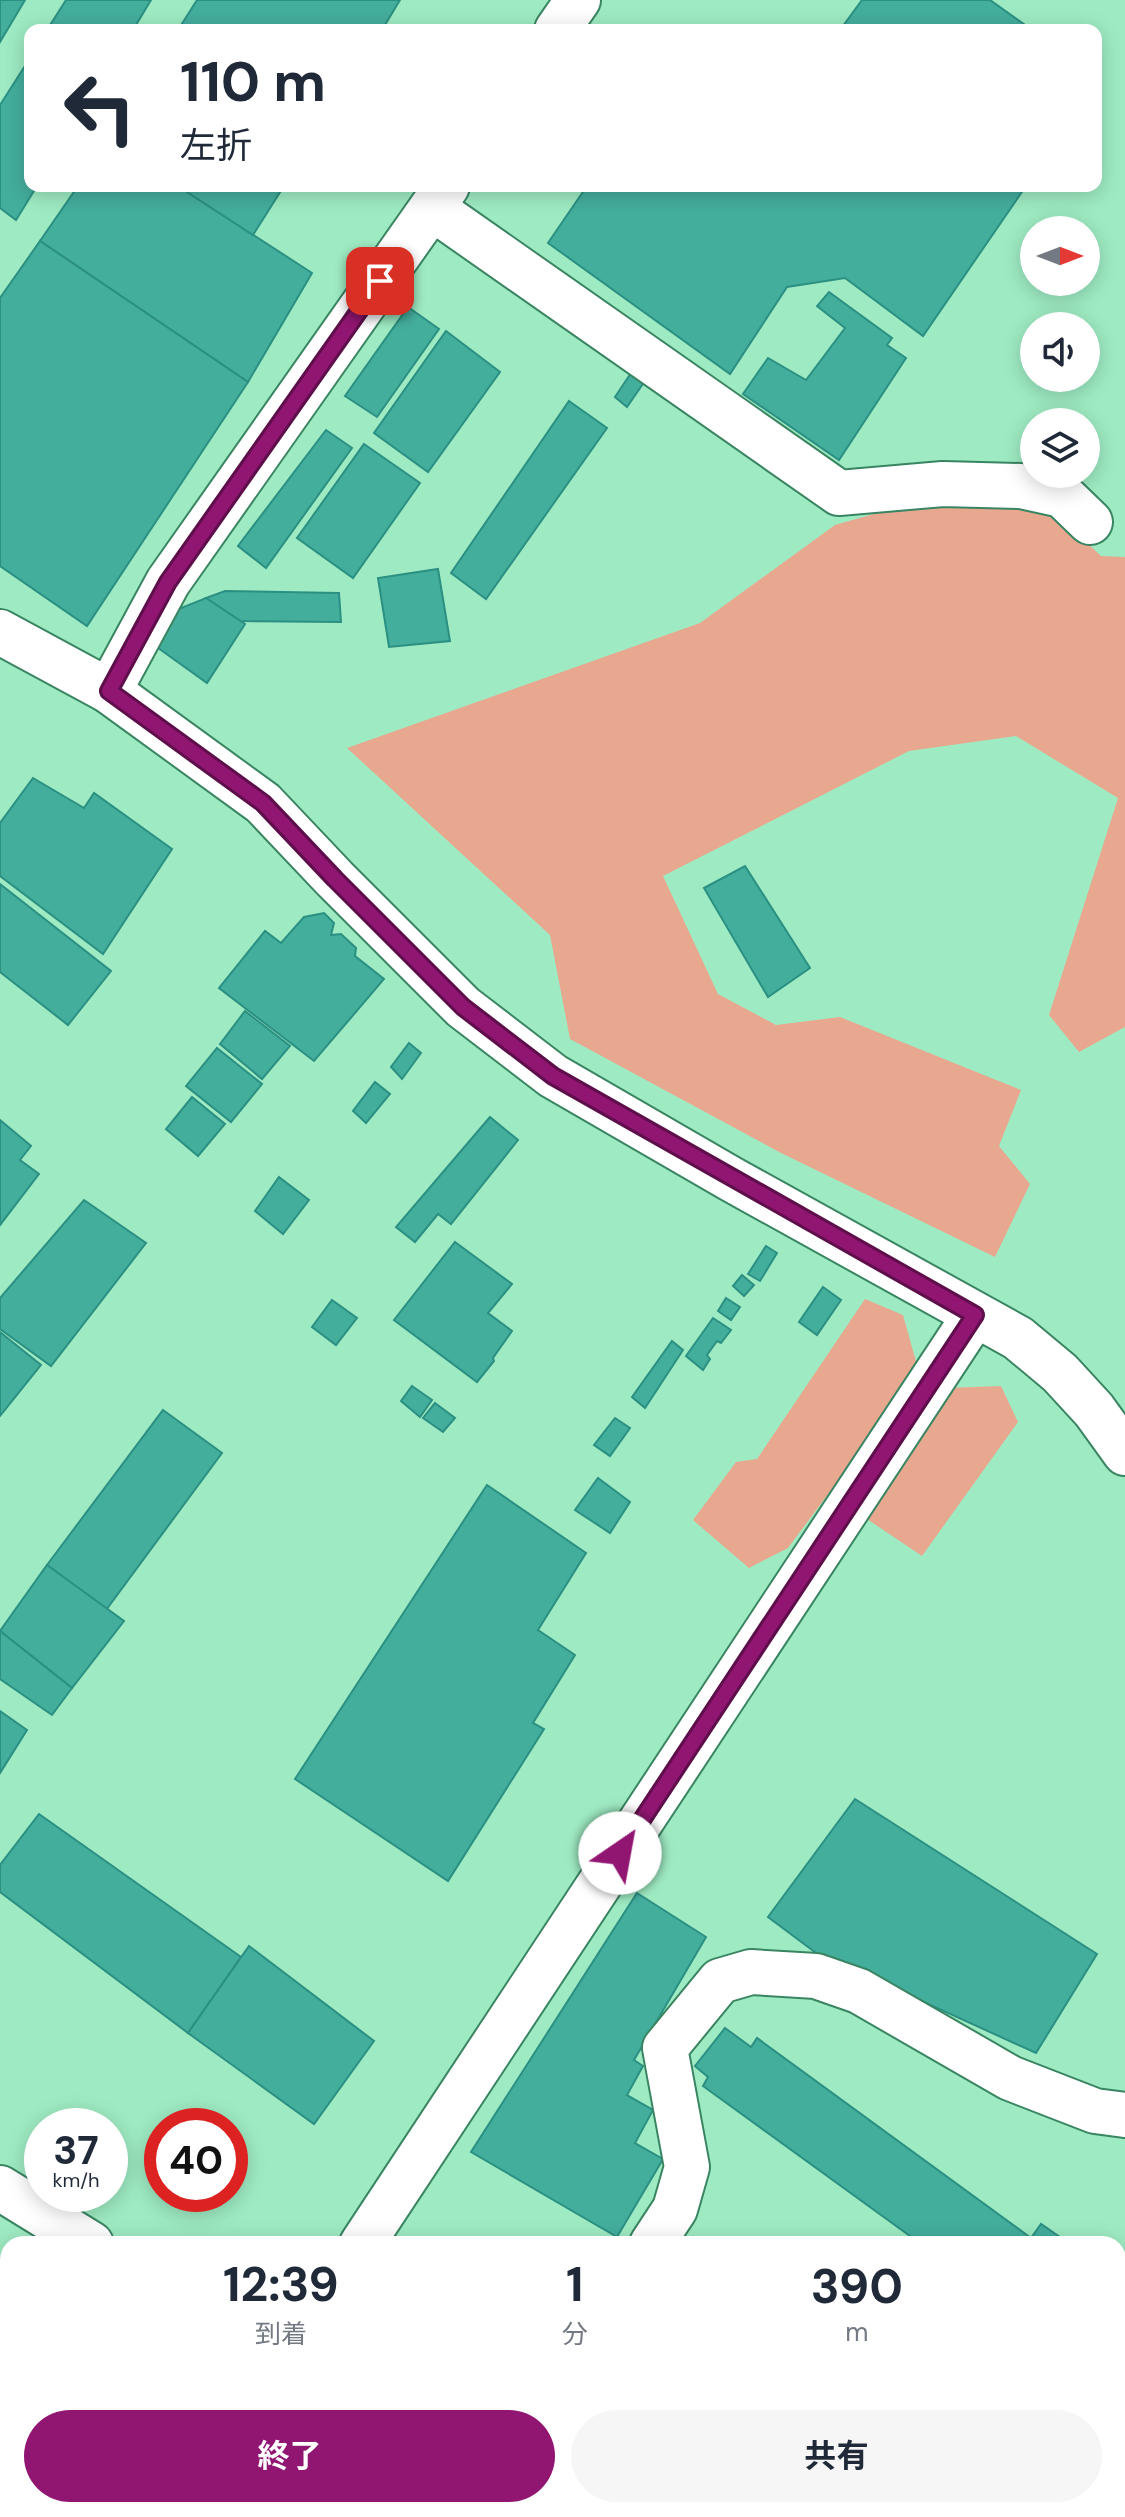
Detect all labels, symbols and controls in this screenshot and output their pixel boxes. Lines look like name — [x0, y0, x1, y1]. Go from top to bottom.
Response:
text: 110 m — [180, 45, 326, 118]
icon: left — [48, 56, 152, 160]
text: 左折 — [180, 122, 252, 169]
north arrow — [1020, 216, 1100, 296]
map controls — [1020, 216, 1100, 488]
pin — [346, 247, 414, 315]
icon: arrive — [358, 259, 402, 303]
button: sound — [1020, 312, 1100, 392]
button: layers — [1020, 408, 1100, 488]
position arrow — [578, 1811, 662, 1895]
speed limit sign: 40 — [144, 2108, 248, 2212]
text: 37 — [53, 2124, 99, 2176]
text: km/h — [52, 2167, 100, 2193]
text: 12:39 — [223, 2253, 339, 2316]
text: 1 — [566, 2253, 584, 2316]
text: 390 — [811, 2255, 903, 2318]
text: m — [845, 2315, 868, 2349]
text: 到着 — [255, 2317, 307, 2351]
text: 分 — [562, 2317, 588, 2351]
button: 終了 — [24, 2410, 555, 2502]
button: 共有 — [571, 2410, 1102, 2502]

